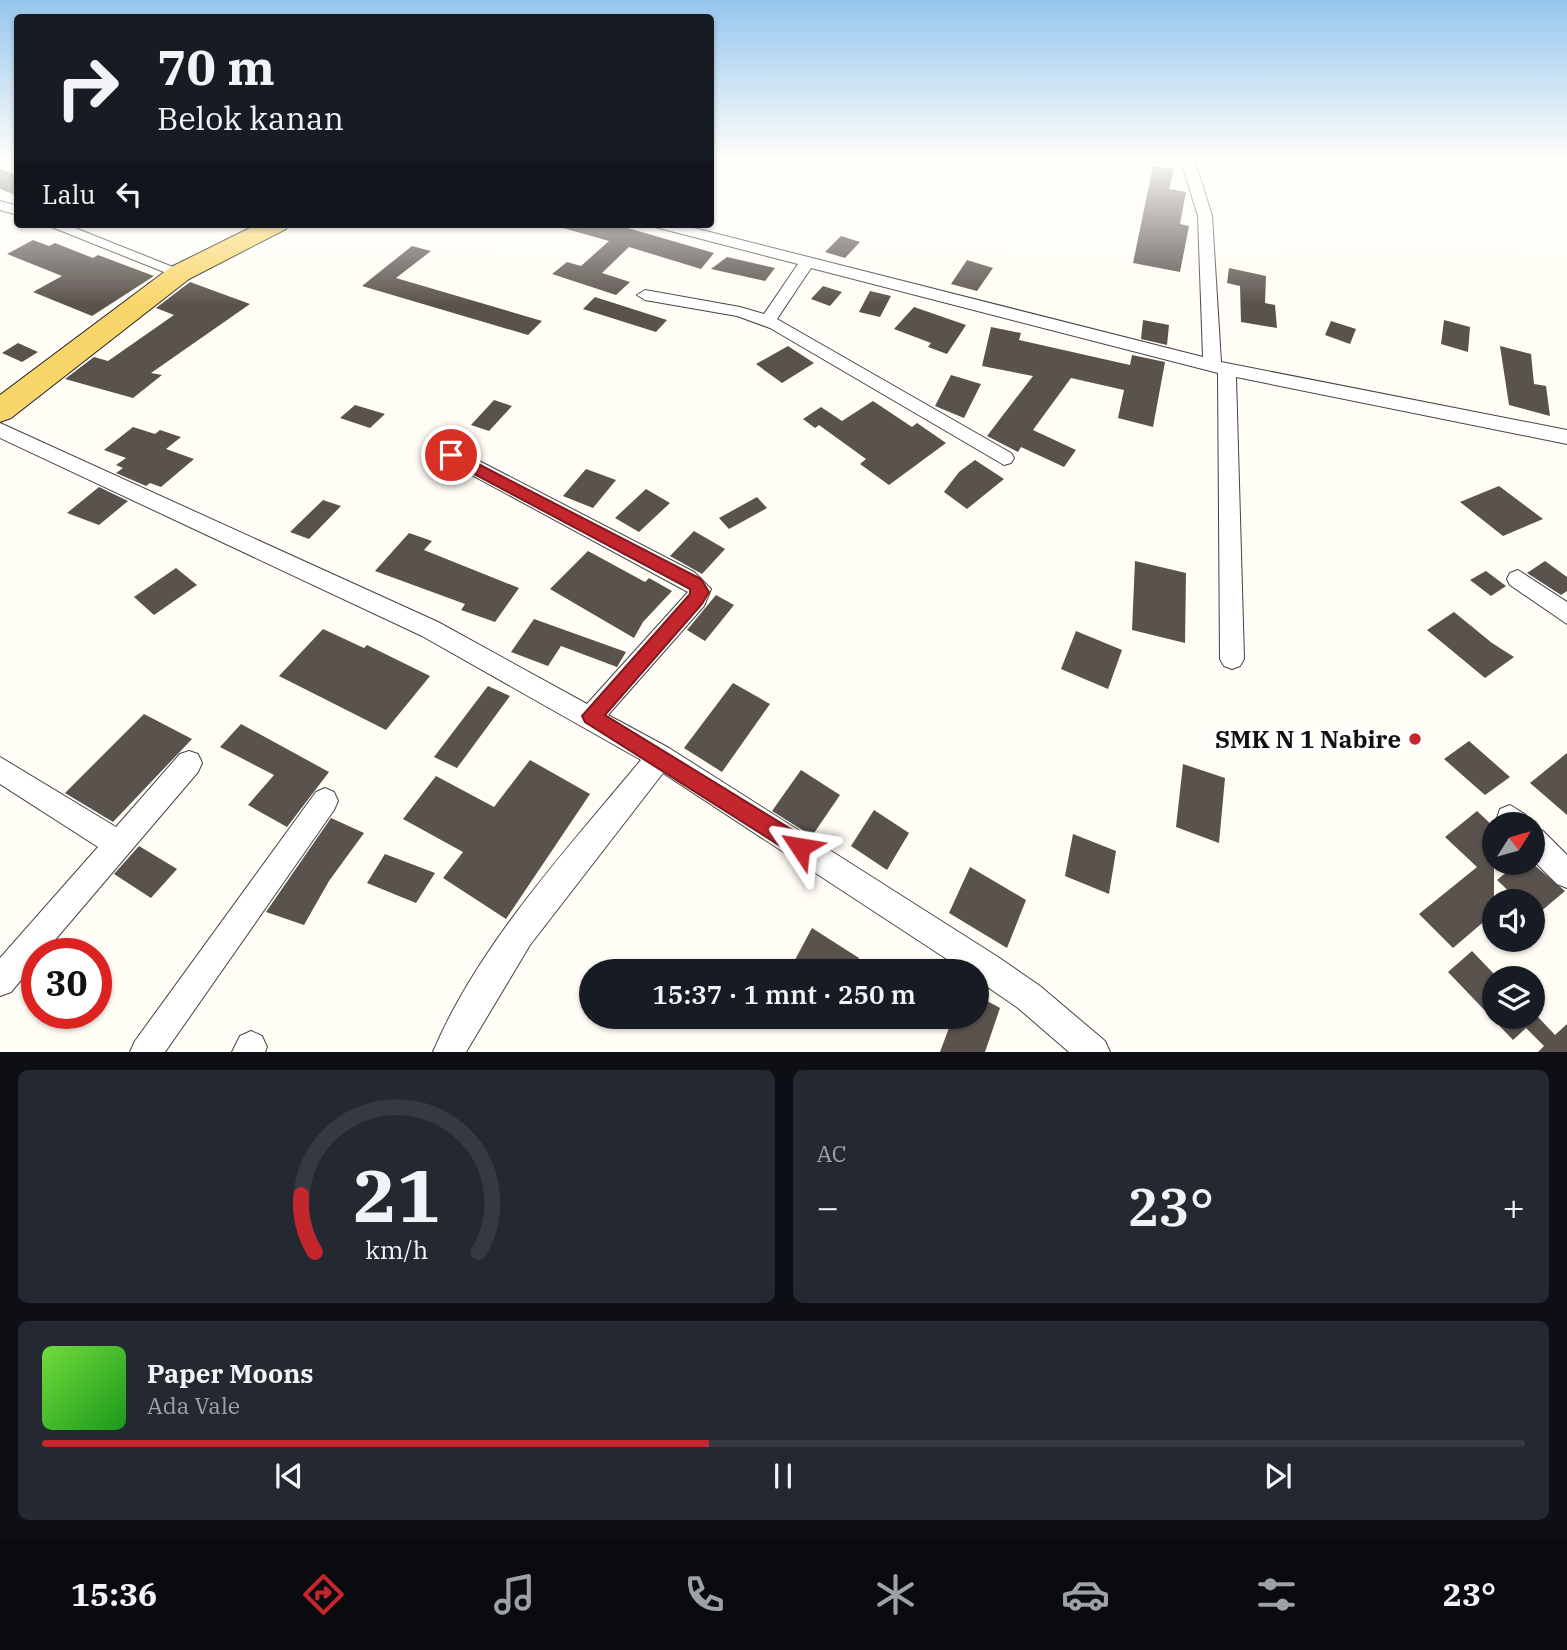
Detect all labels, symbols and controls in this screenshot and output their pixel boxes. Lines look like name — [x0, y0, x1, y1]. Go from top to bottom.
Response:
text: 70 m — [157, 35, 275, 98]
icon: right — [42, 42, 133, 133]
text: Belok kanan — [157, 97, 344, 139]
icon: left — [110, 175, 148, 213]
text: Lalu — [42, 177, 96, 211]
pin — [421, 425, 481, 485]
icon: arrive — [432, 436, 470, 474]
place label: SMK N 1 Nabire — [1215, 723, 1401, 755]
marker: SMK N 1 Nabire — [1407, 731, 1423, 747]
position arrow — [763, 810, 837, 884]
north arrow — [1482, 812, 1545, 875]
map controls — [1482, 812, 1545, 1029]
button: sound — [1482, 889, 1545, 952]
speed limit sign: 30 — [21, 938, 112, 1029]
button: layers — [1482, 966, 1545, 1029]
text: 15:37 · 1 mnt · 250 m — [652, 977, 916, 1011]
text: AC — [817, 1138, 847, 1168]
text: 21 — [353, 1148, 440, 1243]
text: 23° — [1127, 1173, 1214, 1240]
text: − — [817, 1182, 839, 1231]
text: + — [1502, 1182, 1525, 1231]
text: km/h — [365, 1233, 428, 1266]
text: Paper Moons — [147, 1356, 314, 1390]
text: Ada Vale — [147, 1390, 240, 1420]
icon: previous — [270, 1457, 308, 1495]
icon: pause — [764, 1457, 802, 1495]
icon: next — [1259, 1457, 1297, 1495]
icon: directions — [299, 1570, 348, 1619]
icon: music — [490, 1570, 539, 1619]
icon: phone — [680, 1570, 729, 1619]
icon: climate — [871, 1570, 920, 1619]
icon: car — [1061, 1570, 1110, 1619]
icon: filters — [1252, 1570, 1301, 1619]
text: 15:36 — [71, 1573, 157, 1615]
text: 23° — [1443, 1573, 1496, 1615]

